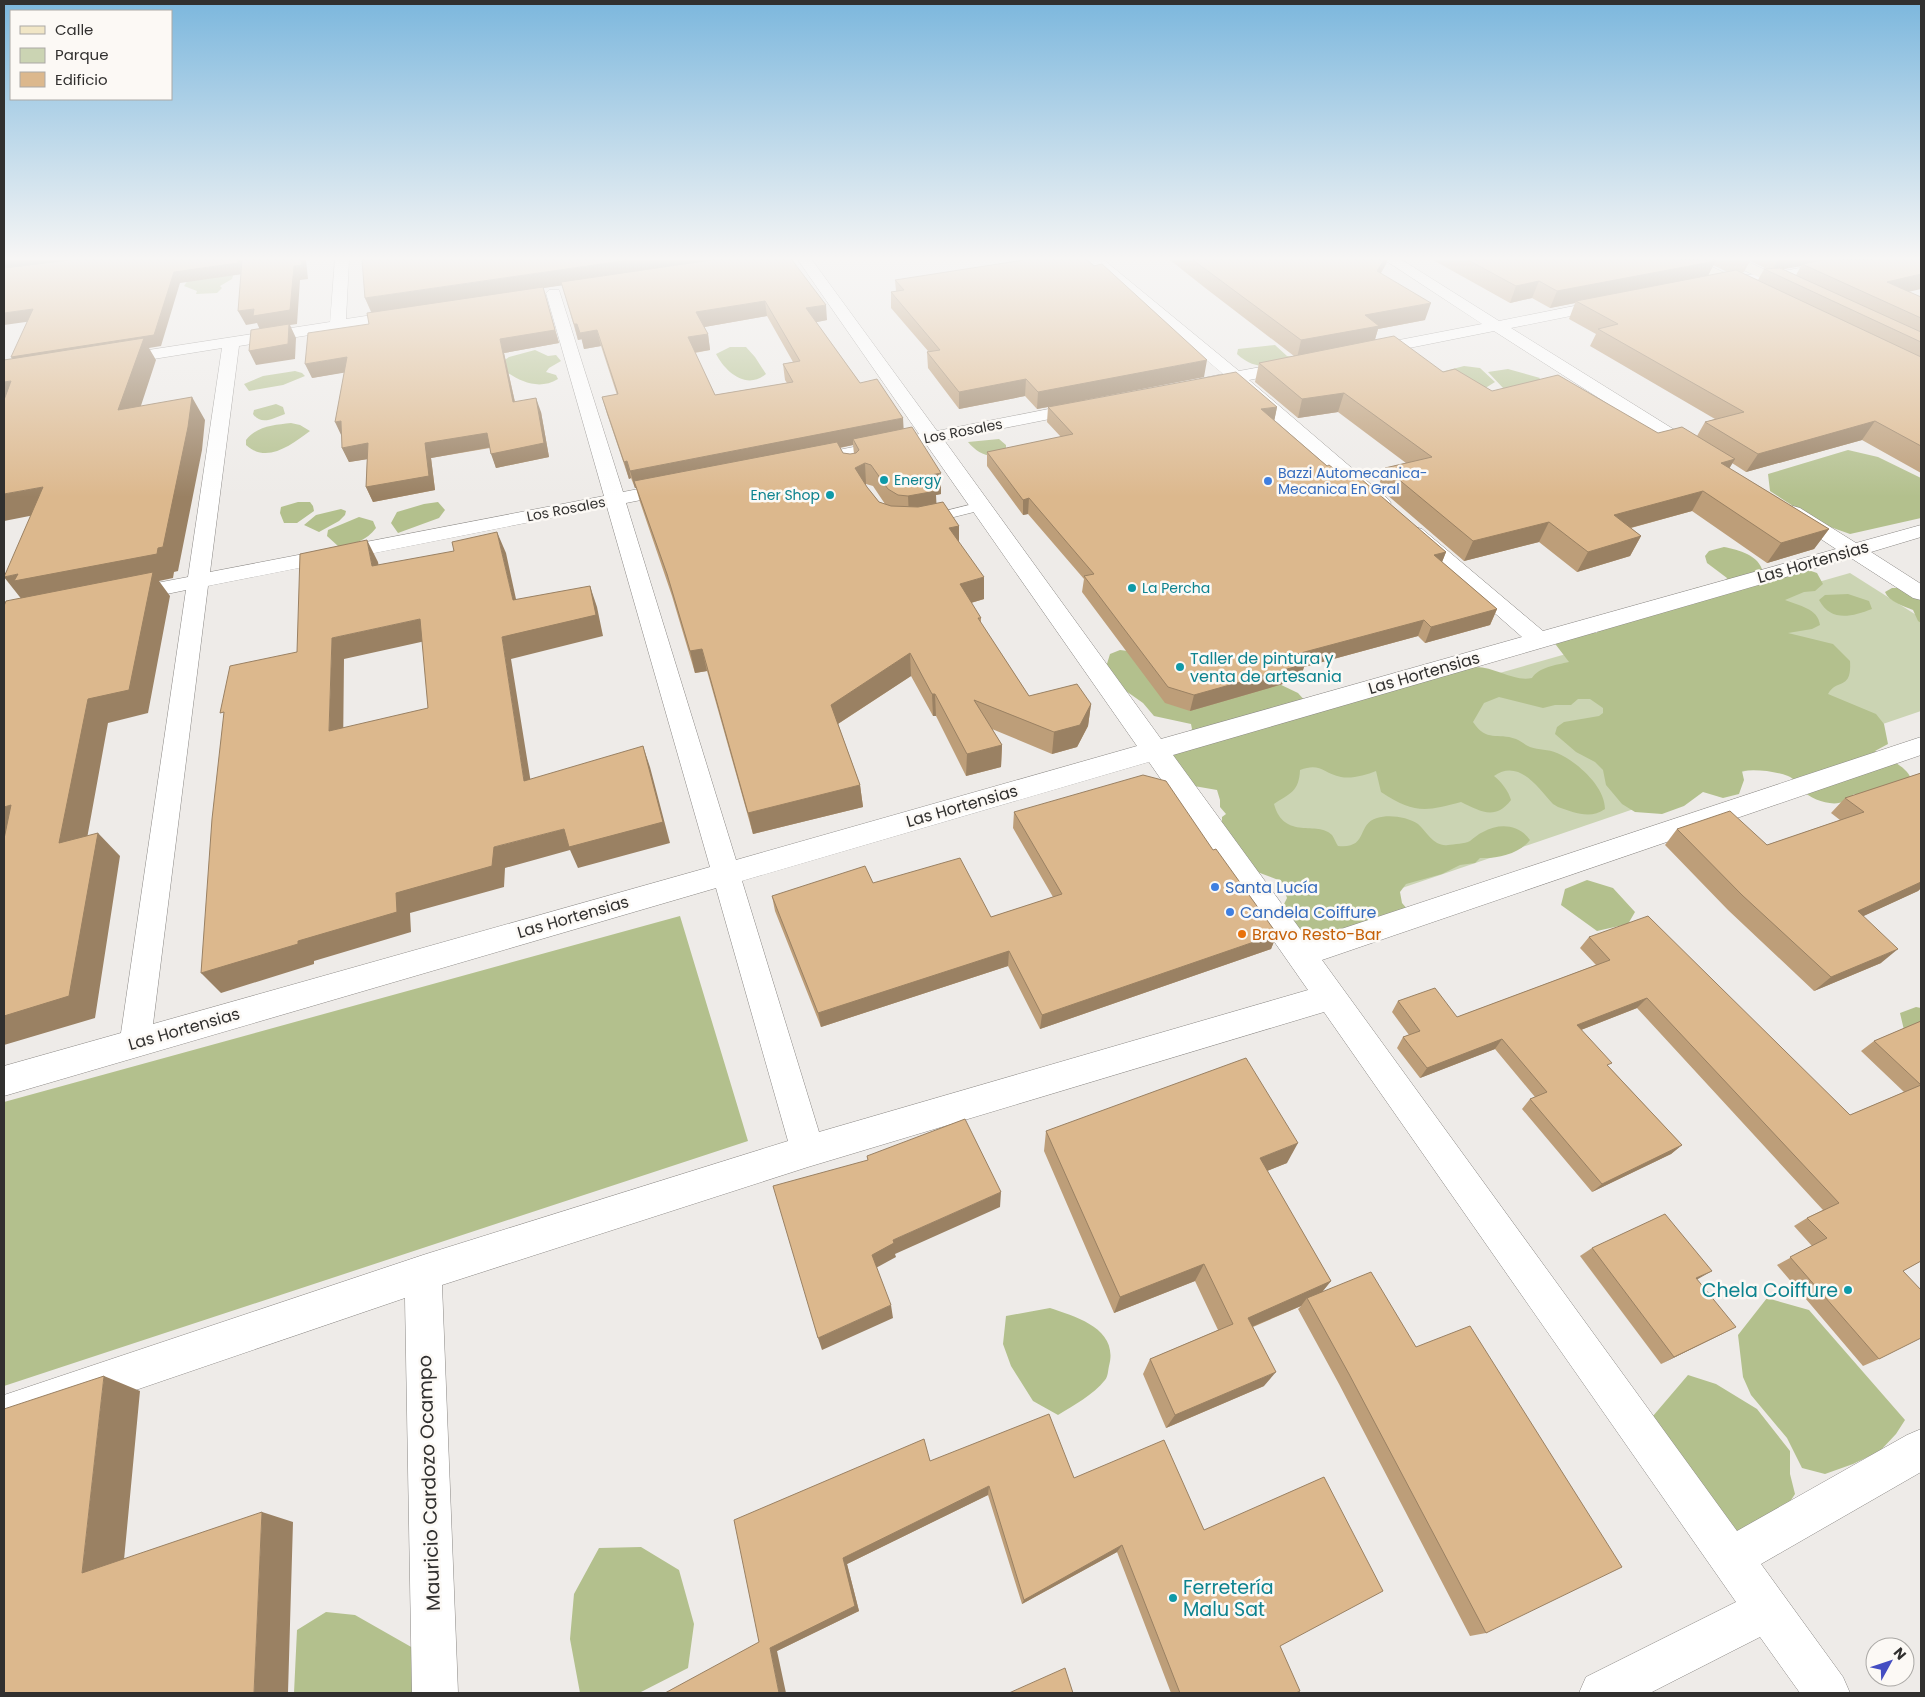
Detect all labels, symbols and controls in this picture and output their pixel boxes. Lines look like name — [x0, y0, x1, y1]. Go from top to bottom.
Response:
legend — [10, 10, 172, 100]
text: Calle — [55, 19, 93, 40]
text: Parque — [55, 44, 108, 65]
text: Edificio — [55, 69, 108, 90]
street label: Los Rosales — [922, 414, 1004, 448]
place label: Bazzi Automecanica- Mecanica En Gral — [1278, 463, 1428, 499]
place label: Energy — [894, 470, 942, 490]
marker: Energy — [878, 474, 890, 486]
marker: Bazzi Automecanica- Mecanica En Gral — [1262, 475, 1274, 487]
place label: Ener Shop — [751, 485, 820, 505]
marker: Ener Shop — [824, 489, 836, 501]
street label: Los Rosales — [525, 492, 607, 526]
street label: Las Hortensias — [1755, 535, 1871, 589]
place label: La Percha — [1142, 578, 1210, 598]
marker: La Percha — [1126, 582, 1138, 594]
street label: Las Hortensias — [1366, 646, 1482, 700]
place label: Taller de pintura y venta de artesania — [1190, 647, 1342, 688]
marker: Taller de pintura y venta de artesania — [1174, 661, 1186, 673]
street label: Las Hortensias — [904, 779, 1020, 833]
place label: Santa Lucía — [1225, 876, 1318, 899]
marker: Santa Lucía — [1209, 881, 1221, 893]
street label: Las Hortensias — [515, 890, 631, 944]
place label: Candela Coiffure — [1240, 901, 1376, 924]
marker: Candela Coiffure — [1224, 906, 1236, 918]
place label: Bravo Resto-Bar — [1252, 923, 1382, 946]
marker: Bravo Resto-Bar — [1236, 928, 1248, 940]
street label: Las Hortensias — [126, 1002, 242, 1056]
place label: Chela Coiffure — [1702, 1277, 1838, 1304]
marker: Chela Coiffure — [1842, 1284, 1854, 1296]
street label: Mauricio Cardozo Ocampo — [411, 1355, 447, 1611]
place label: Ferretería Malu Sat — [1183, 1574, 1274, 1623]
marker: Ferretería Malu Sat — [1167, 1592, 1179, 1604]
north arrow — [1865, 1637, 1915, 1687]
text: N — [1889, 1643, 1911, 1664]

